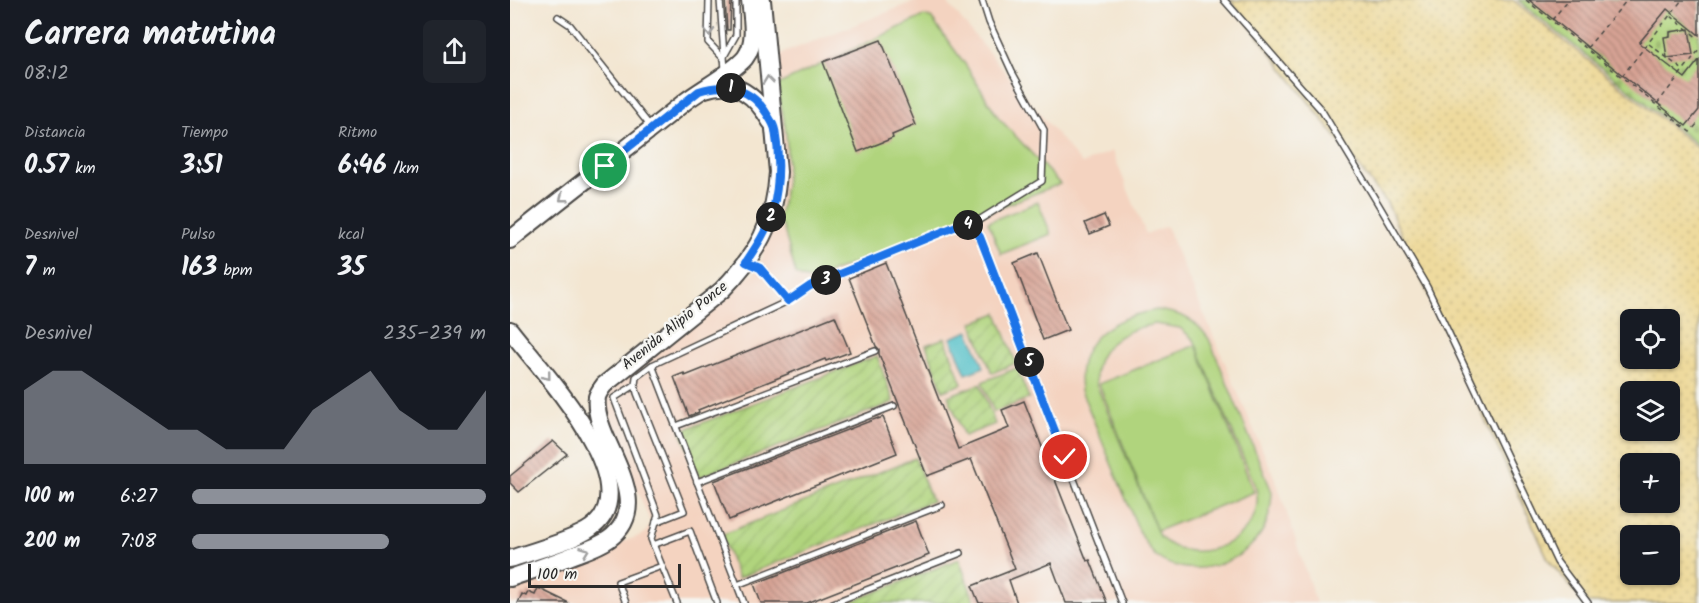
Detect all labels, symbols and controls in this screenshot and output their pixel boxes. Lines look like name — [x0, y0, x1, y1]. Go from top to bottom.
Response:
text: Carrera matutina — [24, 9, 276, 62]
button: share — [423, 20, 486, 83]
one-way arrow — [702, 27, 715, 36]
text: 08:12 — [24, 58, 69, 90]
pin: 1 — [716, 73, 746, 103]
text: 1 — [729, 75, 733, 100]
one-way arrow — [763, 75, 775, 84]
text: Distancia — [24, 120, 86, 145]
text: Tiempo — [181, 120, 228, 145]
text: Ritmo — [338, 120, 377, 145]
pin — [579, 140, 630, 191]
text: 0.57 — [24, 145, 69, 187]
text: 3:51 — [181, 145, 223, 187]
text: 6:46 — [338, 145, 387, 187]
icon: arrive — [588, 149, 621, 182]
text: km — [69, 156, 96, 181]
text: /km — [387, 156, 419, 181]
one-way arrow — [559, 191, 570, 202]
pin: 2 — [756, 202, 786, 232]
text: 2 — [766, 204, 776, 229]
pin: 4 — [953, 210, 983, 240]
text: 4 — [964, 212, 972, 237]
text: Desnivel — [24, 222, 79, 247]
text: Pulso — [181, 222, 215, 247]
text: kcal — [338, 222, 364, 247]
text: 7 — [24, 247, 36, 289]
text: 163 — [181, 247, 217, 289]
text: 35 — [338, 247, 365, 289]
text: m — [36, 258, 55, 283]
text: bpm — [217, 258, 252, 283]
pin: 3 — [811, 265, 841, 295]
text: 3 — [822, 267, 830, 292]
street label: Avenida Alipio Ponce — [617, 275, 733, 376]
map controls — [1620, 309, 1680, 585]
button: locate — [1620, 309, 1680, 369]
text: Desnivel — [24, 318, 92, 350]
text: 235–239 m — [383, 318, 486, 350]
pin: 5 — [1014, 347, 1044, 377]
text: 5 — [1025, 349, 1033, 374]
one-way arrow — [539, 369, 550, 380]
button: layers — [1620, 381, 1680, 441]
pin — [1039, 431, 1090, 482]
icon: check — [1048, 440, 1081, 473]
button: + — [1620, 453, 1680, 513]
text: 100 m — [24, 481, 75, 513]
text: 6:27 — [120, 481, 157, 513]
button: − — [1620, 525, 1680, 585]
text: 200 m — [24, 526, 80, 558]
text: 7:08 — [120, 526, 156, 558]
one-way arrow — [578, 546, 589, 558]
scale bar — [528, 561, 681, 588]
text: 100 m — [537, 562, 577, 587]

